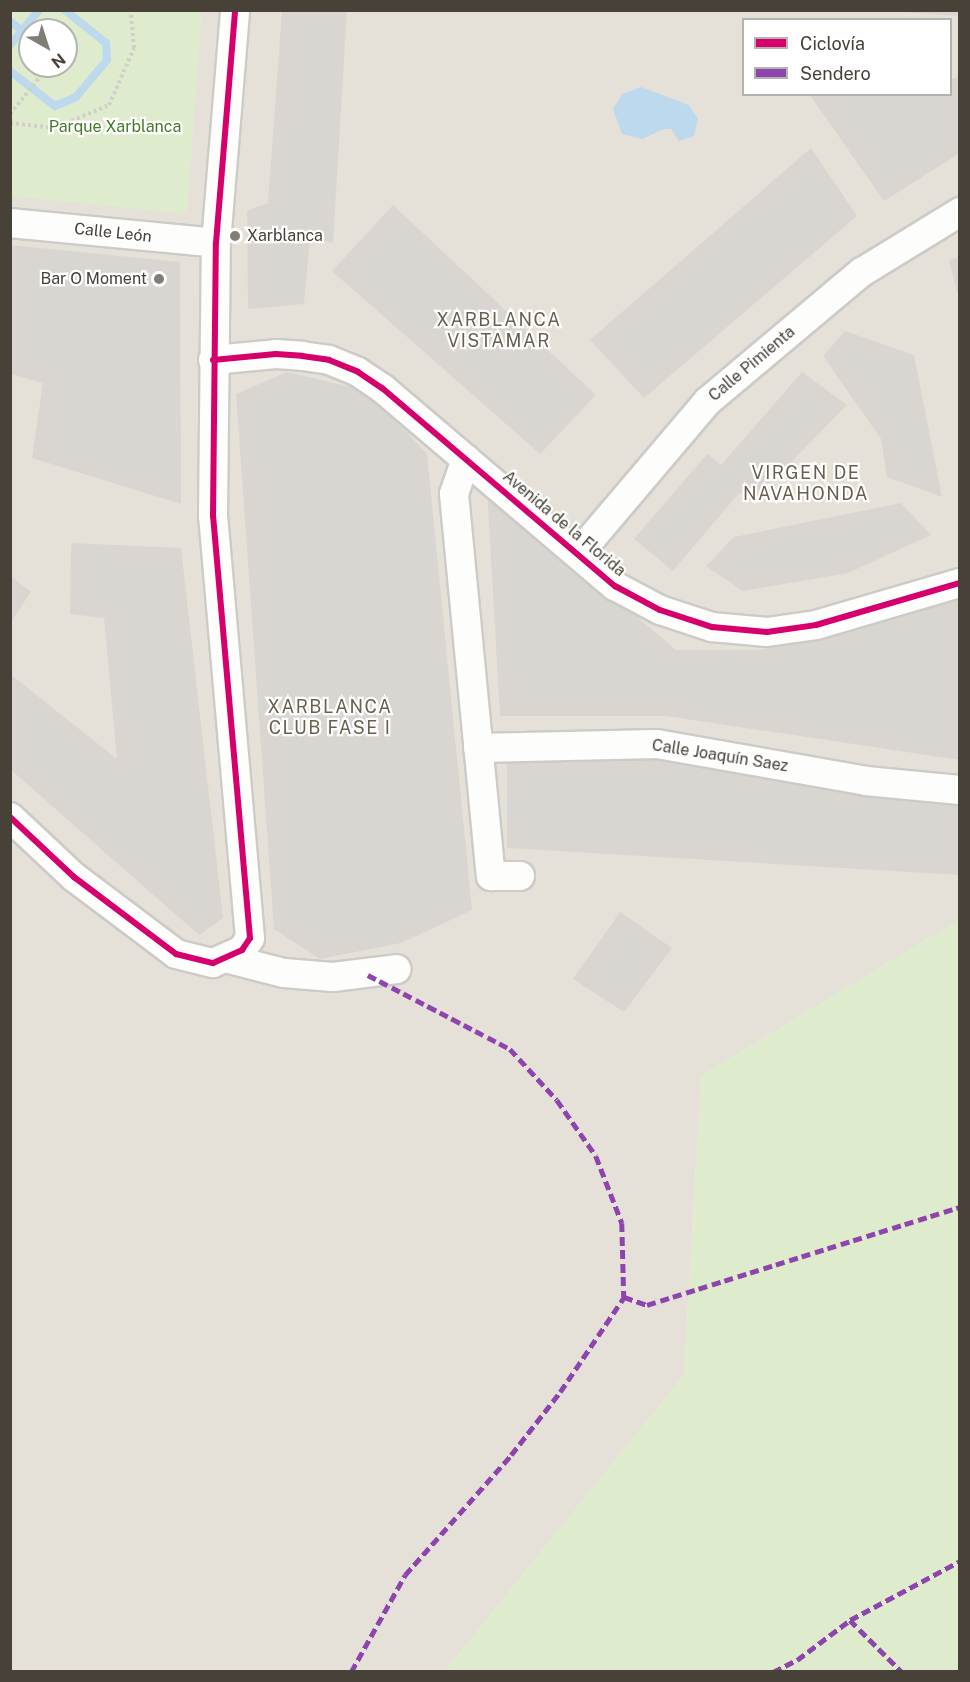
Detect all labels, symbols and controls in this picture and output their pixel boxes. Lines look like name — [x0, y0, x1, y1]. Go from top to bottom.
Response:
north arrow — [18, 18, 78, 78]
legend — [742, 18, 952, 96]
text: Ciclovía — [800, 33, 865, 54]
text: N — [48, 49, 69, 72]
text: Sendero — [800, 63, 871, 84]
park label: Parque Xarblanca — [49, 117, 181, 137]
street label: Calle León — [73, 219, 153, 247]
place label: Xarblanca — [247, 226, 323, 246]
marker: Xarblanca — [228, 229, 242, 243]
place label: Bar O Moment — [41, 269, 147, 289]
marker: Bar O Moment — [152, 272, 166, 286]
district label: XARBLANCA VISTAMAR — [437, 310, 561, 352]
street label: Calle Pimienta — [705, 322, 799, 406]
district label: VIRGEN DE NAVAHONDA — [743, 463, 869, 506]
street label: Avenida de la Florida — [499, 467, 629, 581]
district label: XARBLANCA CLUB FASE I — [268, 697, 392, 740]
street label: Calle Joaquín Saez — [650, 736, 790, 776]

